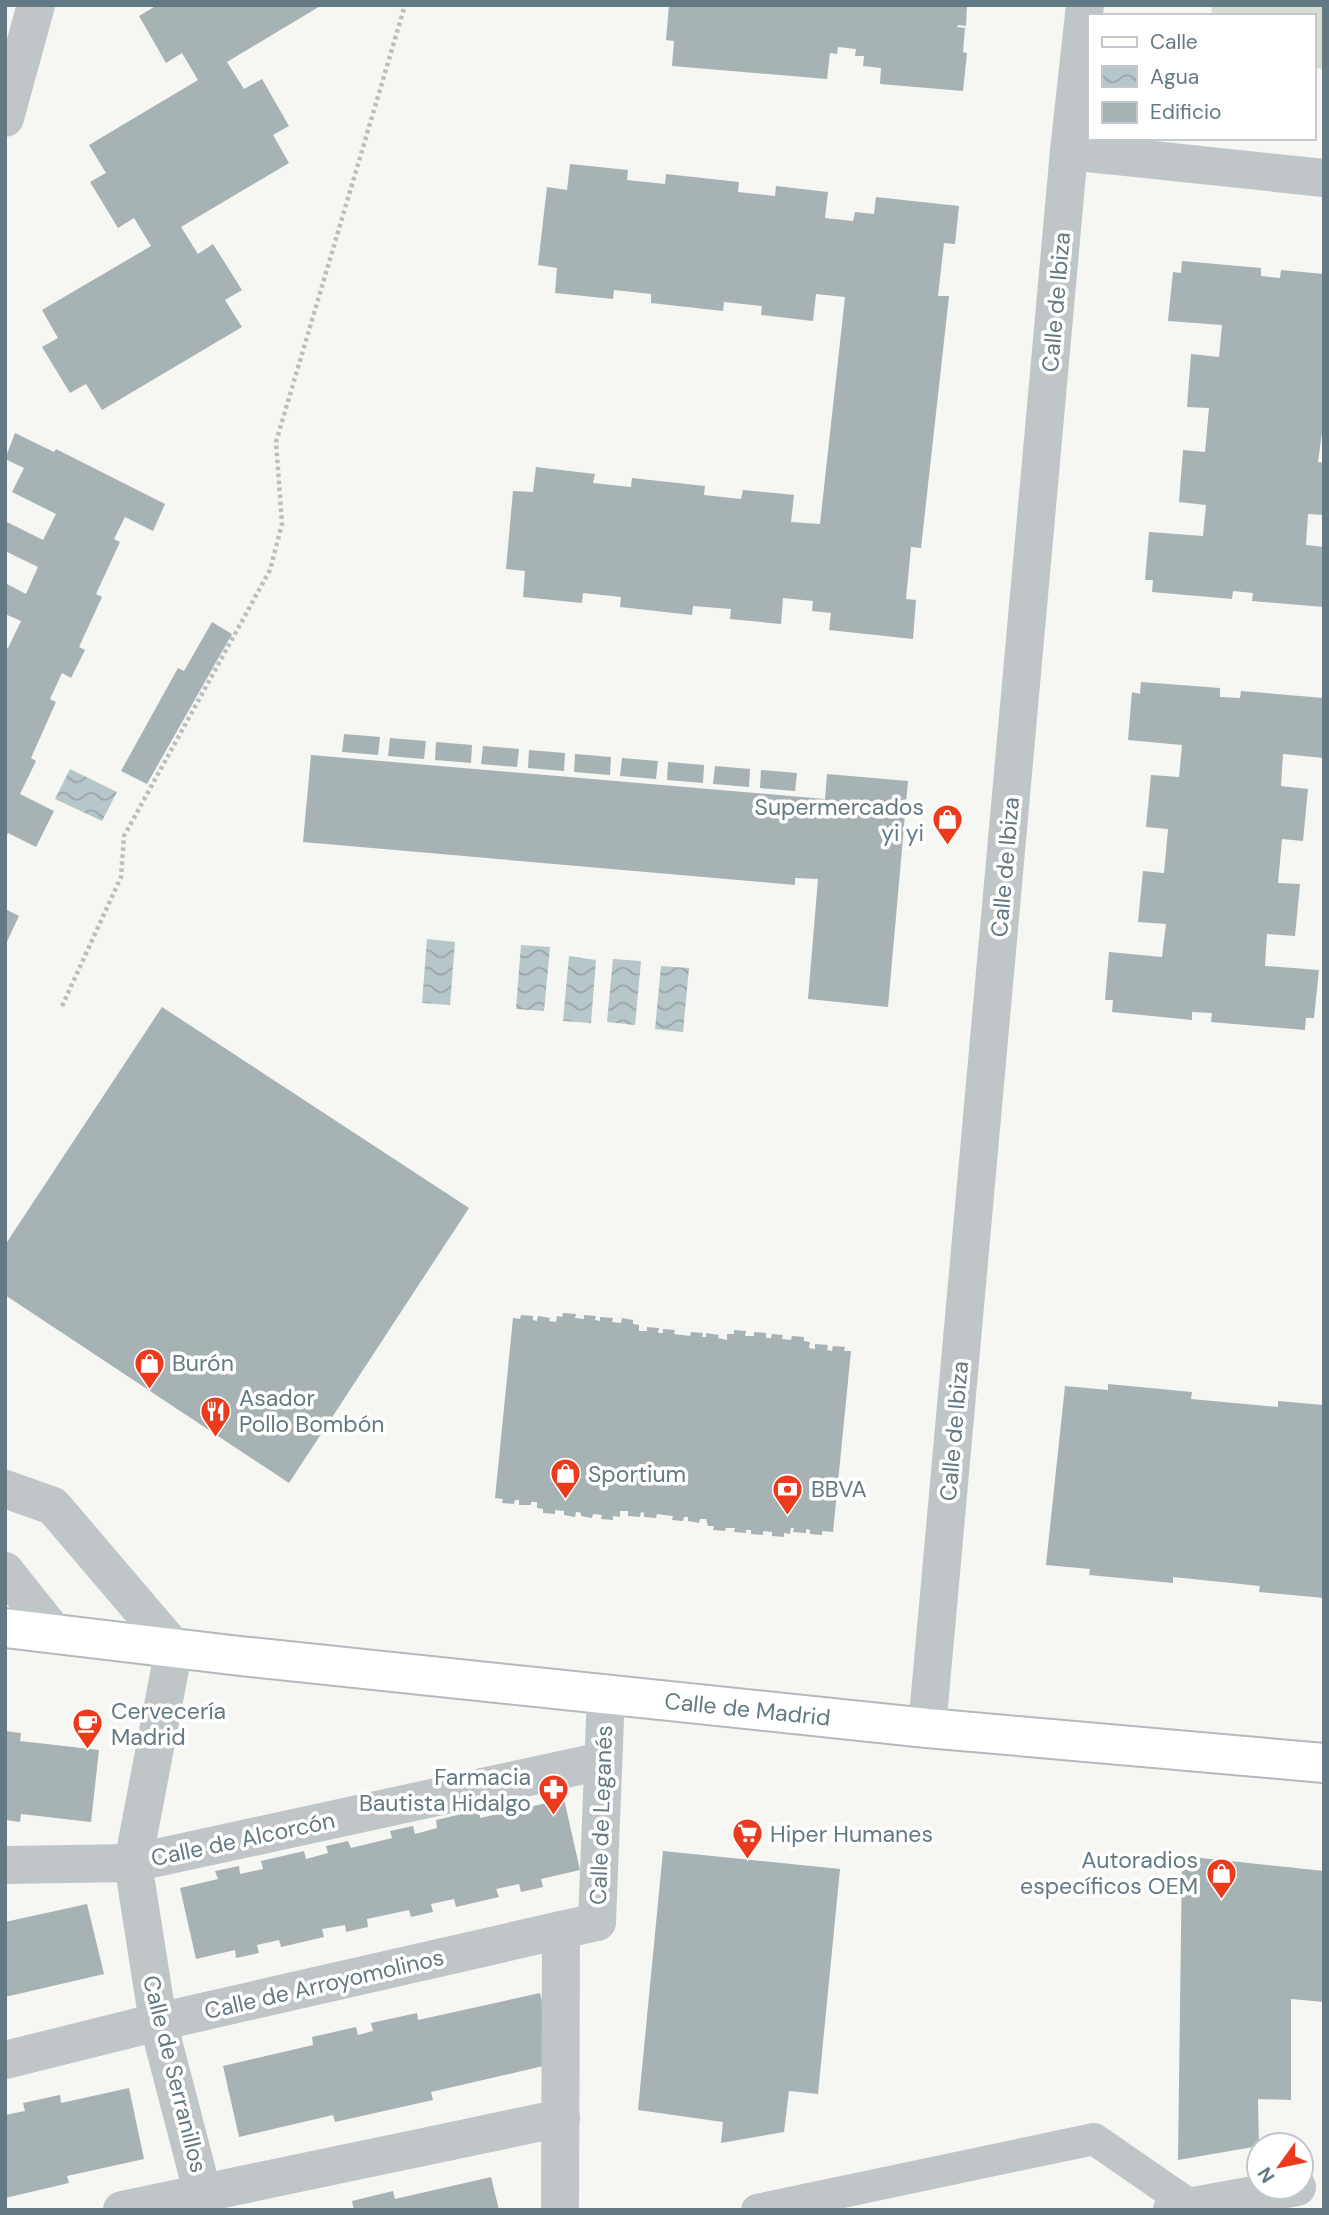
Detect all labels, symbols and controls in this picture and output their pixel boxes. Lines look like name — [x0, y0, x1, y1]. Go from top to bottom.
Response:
legend — [1088, 14, 1315, 140]
text: Calle — [1150, 28, 1198, 56]
text: Agua — [1150, 63, 1199, 91]
text: Edificio — [1150, 98, 1221, 126]
street label: Calle de Ibiza — [1035, 231, 1077, 373]
place label: Supermercados yi yi — [755, 792, 924, 848]
street label: Calle de Ibiza — [984, 796, 1026, 938]
shop icon: Supermercados yi yi — [930, 803, 964, 847]
shop icon: Burón — [132, 1346, 166, 1390]
place label: Burón — [172, 1348, 234, 1378]
street label: Calle de Ibiza — [933, 1360, 975, 1502]
place label: Asador Pollo Bombón — [239, 1383, 385, 1439]
restaurant icon: Asador Pollo Bombón — [199, 1394, 233, 1438]
shop icon: Sportium — [548, 1457, 582, 1501]
place label: Sportium — [588, 1459, 686, 1489]
bank icon: BBVA — [771, 1472, 805, 1516]
place label: BBVA — [811, 1474, 867, 1504]
street label: Calle de Madrid — [663, 1686, 832, 1733]
place label: Cervecería Madrid — [111, 1696, 226, 1752]
cafe icon: Cervecería Madrid — [71, 1707, 105, 1751]
street label: Calle de Leganés — [583, 1725, 619, 1905]
place label: Farmacia Bautista Hidalgo — [359, 1762, 531, 1818]
pharmacy icon: Farmacia Bautista Hidalgo — [537, 1773, 571, 1817]
street label: Calle de Alcorcón — [148, 1805, 338, 1873]
supermarket icon: Hiper Humanes — [730, 1817, 764, 1861]
place label: Hiper Humanes — [770, 1819, 933, 1849]
place label: Autoradios específicos OEM — [1020, 1845, 1198, 1901]
shop icon: Autoradios específicos OEM — [1204, 1856, 1238, 1900]
street label: Calle de Arroyomolinos — [201, 1942, 447, 2026]
street label: Calle de Serranillos — [136, 1972, 214, 2176]
north arrow — [1245, 2131, 1315, 2201]
text: N — [1252, 2162, 1280, 2188]

